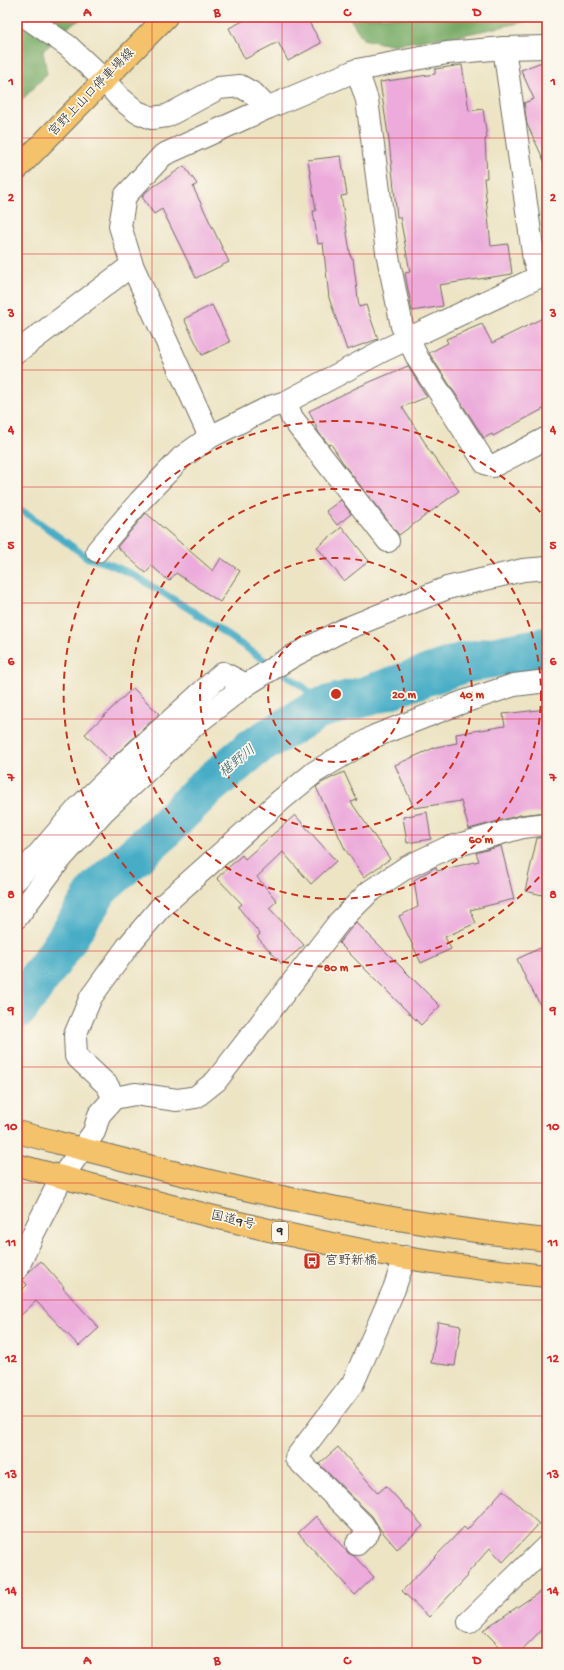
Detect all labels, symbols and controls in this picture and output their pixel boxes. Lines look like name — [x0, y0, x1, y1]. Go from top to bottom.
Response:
text: A — [82, 6, 92, 21]
text: B — [213, 6, 222, 21]
text: C — [342, 6, 352, 21]
text: D — [472, 6, 482, 21]
street label: 宮野上山口停車場線 — [45, 44, 139, 140]
text: 1 — [7, 75, 14, 90]
text: 1 — [549, 75, 556, 90]
text: 2 — [8, 191, 15, 206]
text: 2 — [550, 191, 557, 206]
text: 3 — [7, 307, 15, 322]
text: 3 — [549, 307, 557, 322]
text: 4 — [7, 423, 15, 438]
text: 4 — [549, 423, 557, 438]
text: 5 — [8, 539, 15, 554]
text: 5 — [550, 539, 557, 554]
text: 6 — [8, 655, 15, 670]
text: 6 — [550, 655, 557, 670]
centre of rings — [329, 687, 343, 701]
text: 20 m — [392, 689, 417, 703]
text: 40 m — [459, 689, 484, 703]
water label: 椹野川 — [216, 741, 260, 782]
text: 7 — [7, 771, 16, 786]
text: 7 — [549, 771, 558, 786]
text: 60 m — [469, 834, 494, 848]
text: 8 — [7, 888, 15, 903]
text: 8 — [549, 888, 557, 903]
text: 80 m — [324, 962, 349, 976]
text: 9 — [7, 1004, 15, 1019]
text: 9 — [549, 1004, 557, 1019]
text: 10 — [4, 1120, 18, 1135]
text: 10 — [546, 1120, 560, 1135]
street label: 国道9号 — [209, 1208, 257, 1233]
road number: 9 — [272, 1222, 288, 1242]
text: 11 — [5, 1236, 16, 1251]
text: 11 — [547, 1236, 558, 1251]
bus stop icon: 宮野新橋 — [302, 1251, 322, 1271]
place label: 宮野新橋 — [325, 1253, 377, 1269]
text: 12 — [4, 1352, 17, 1367]
text: 12 — [546, 1352, 559, 1367]
text: 13 — [4, 1468, 17, 1483]
text: 13 — [546, 1468, 559, 1483]
text: 14 — [4, 1584, 18, 1599]
text: 14 — [546, 1584, 560, 1599]
text: A — [82, 1654, 92, 1669]
text: B — [213, 1654, 222, 1669]
text: C — [342, 1654, 352, 1669]
text: D — [472, 1654, 482, 1669]

